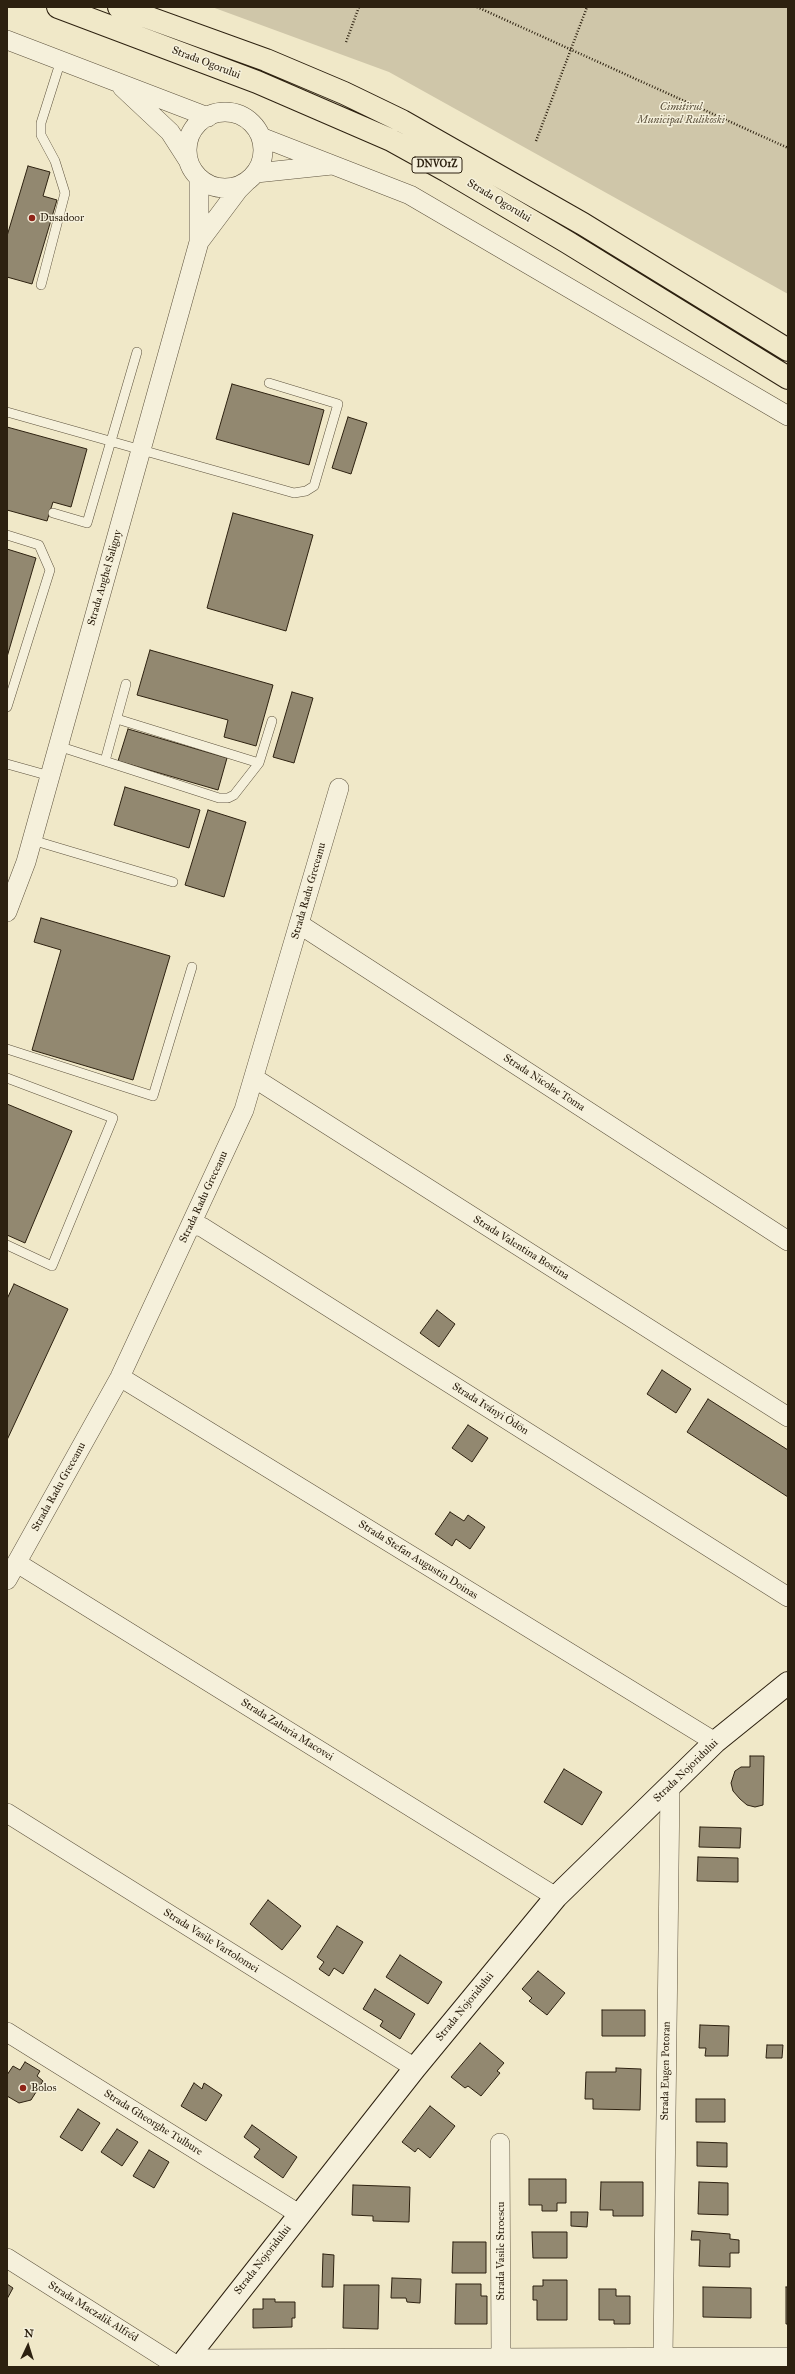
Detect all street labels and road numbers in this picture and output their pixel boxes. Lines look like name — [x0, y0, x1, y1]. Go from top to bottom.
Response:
street label: Strada Ogorului — [170, 44, 242, 82]
road number: DNVO1Z — [412, 157, 462, 173]
street label: Strada Ogorului — [465, 177, 533, 225]
street label: Strada Anghel Saligny — [85, 529, 125, 627]
street label: Strada Radu Greceanu — [289, 841, 329, 941]
street label: Strada Nicolae Toma — [501, 1052, 587, 1114]
street label: Strada Radu Greceanu — [177, 1149, 231, 1245]
street label: Strada Valentina Bostina — [471, 1213, 571, 1283]
street label: Strada Iványi Ödön — [449, 1380, 531, 1438]
street label: Strada Radu Greceanu — [29, 1440, 89, 1534]
street label: Strada Stefan Augustin Doinas — [356, 1518, 480, 1602]
street label: Strada Zaharia Macovei — [238, 1696, 336, 1764]
street label: Strada Nojoridului — [651, 1737, 721, 1805]
street label: Strada Vasile Vartolomei — [161, 1906, 261, 1976]
street label: Strada Nojoridului — [433, 1970, 497, 2044]
street label: Strada Eugen Potoran — [659, 2021, 673, 2121]
street label: Strada Gheorghe Tulbure — [101, 2087, 205, 2159]
street label: Strada Vasile Stroescu — [494, 2202, 508, 2300]
street label: Strada Nojoridului — [232, 2223, 294, 2297]
street label: Strada Maczalik Alfréd — [46, 2279, 140, 2345]

